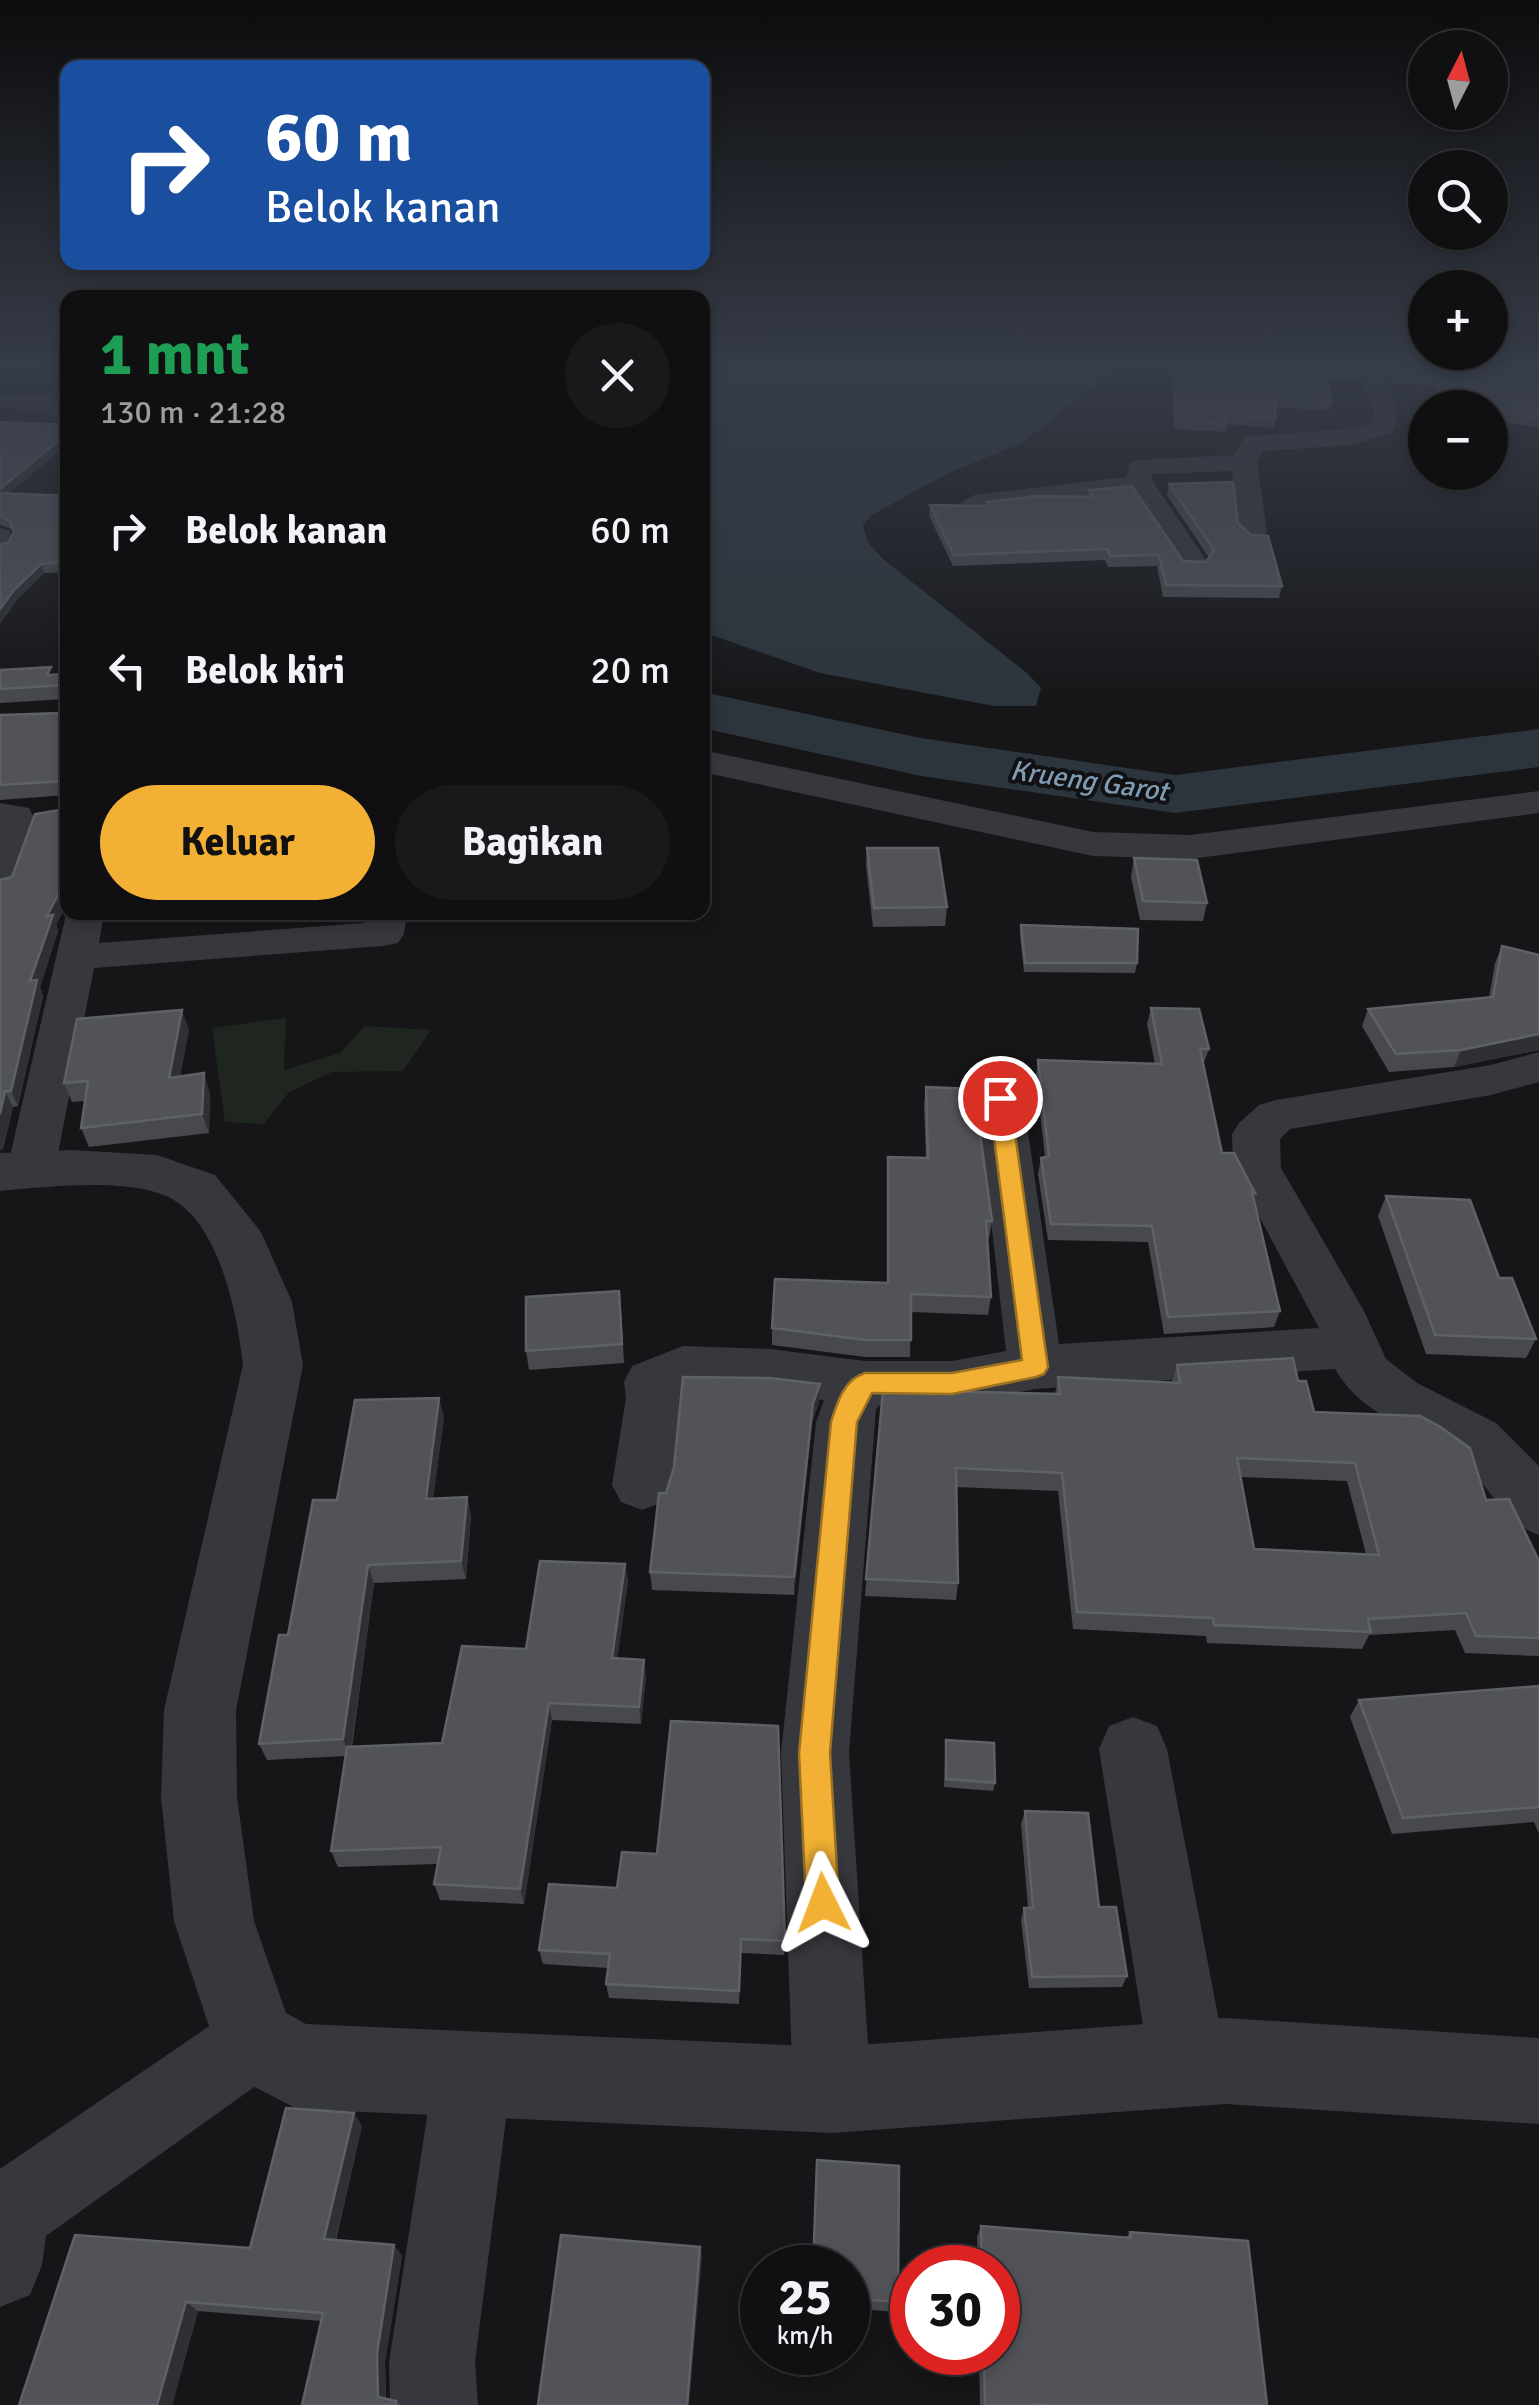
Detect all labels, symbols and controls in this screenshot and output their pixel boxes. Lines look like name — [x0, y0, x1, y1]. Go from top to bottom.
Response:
north arrow — [1408, 30, 1508, 130]
map controls — [1408, 30, 1508, 490]
text: 60 m — [265, 94, 413, 180]
icon: right — [100, 100, 230, 230]
button: search — [1408, 150, 1508, 250]
text: Belok kanan — [265, 180, 501, 235]
button: + — [1408, 270, 1508, 370]
text: 1 mnt — [100, 318, 249, 392]
button: close — [565, 323, 670, 428]
button: − — [1408, 390, 1508, 490]
text: 130 m · 21:28 — [100, 393, 286, 432]
icon: right — [100, 503, 155, 558]
text: Belok kanan — [185, 507, 387, 554]
text: 60 m — [590, 507, 670, 554]
icon: left — [100, 643, 155, 698]
text: Belok kiri — [185, 647, 345, 694]
text: 20 m — [590, 647, 670, 694]
water label: Krueng Garot — [1008, 753, 1173, 809]
button: Keluar — [100, 785, 375, 900]
button: Bagikan — [395, 785, 670, 900]
pin — [958, 1056, 1043, 1141]
icon: arrive — [973, 1071, 1028, 1126]
position arrow — [771, 1851, 875, 1955]
speed limit sign: 30 — [890, 2245, 1020, 2375]
text: 25 — [778, 2267, 832, 2329]
text: km/h — [777, 2320, 833, 2351]

